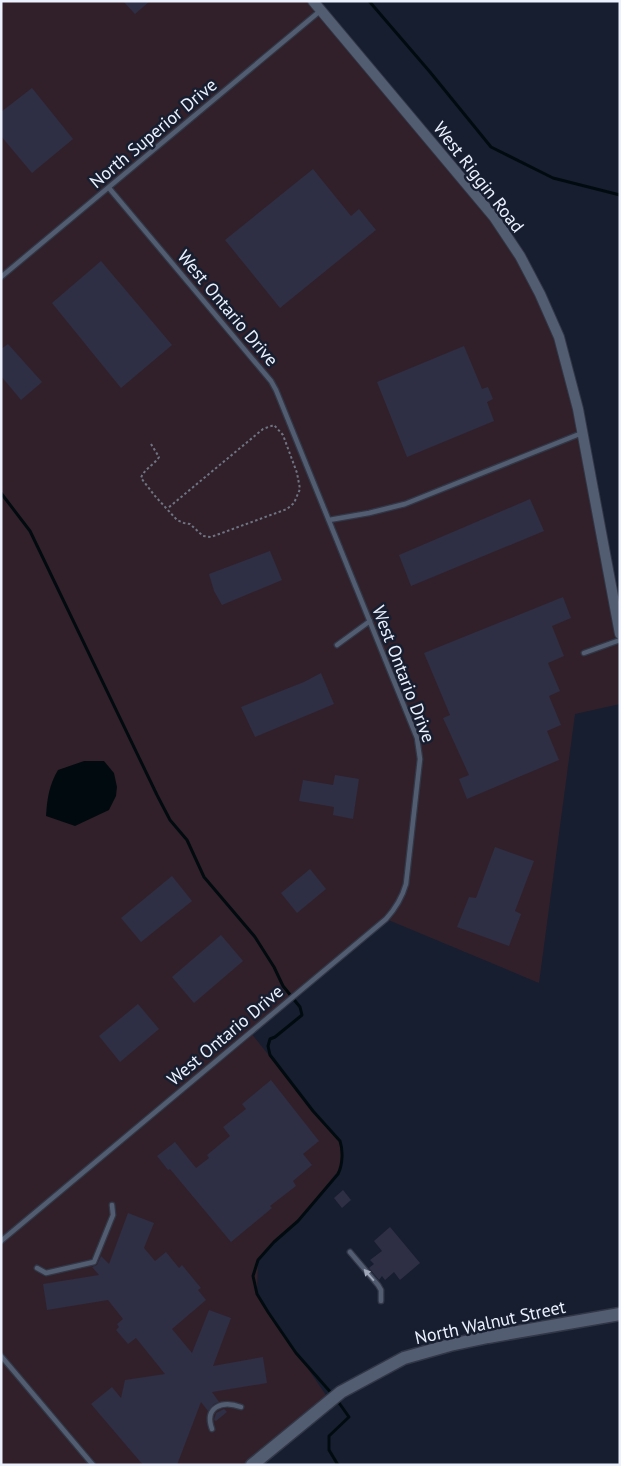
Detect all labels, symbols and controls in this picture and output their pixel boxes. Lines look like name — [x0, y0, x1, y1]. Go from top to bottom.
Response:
street label: North Superior Drive — [85, 73, 221, 193]
street label: West Riggin Road — [429, 117, 529, 237]
street label: West Ontario Drive — [173, 245, 283, 371]
street label: West Ontario Drive — [367, 602, 441, 746]
street label: West Ontario Drive — [162, 980, 288, 1090]
one-way arrow — [363, 1269, 375, 1281]
street label: North Walnut Street — [412, 1295, 568, 1349]

